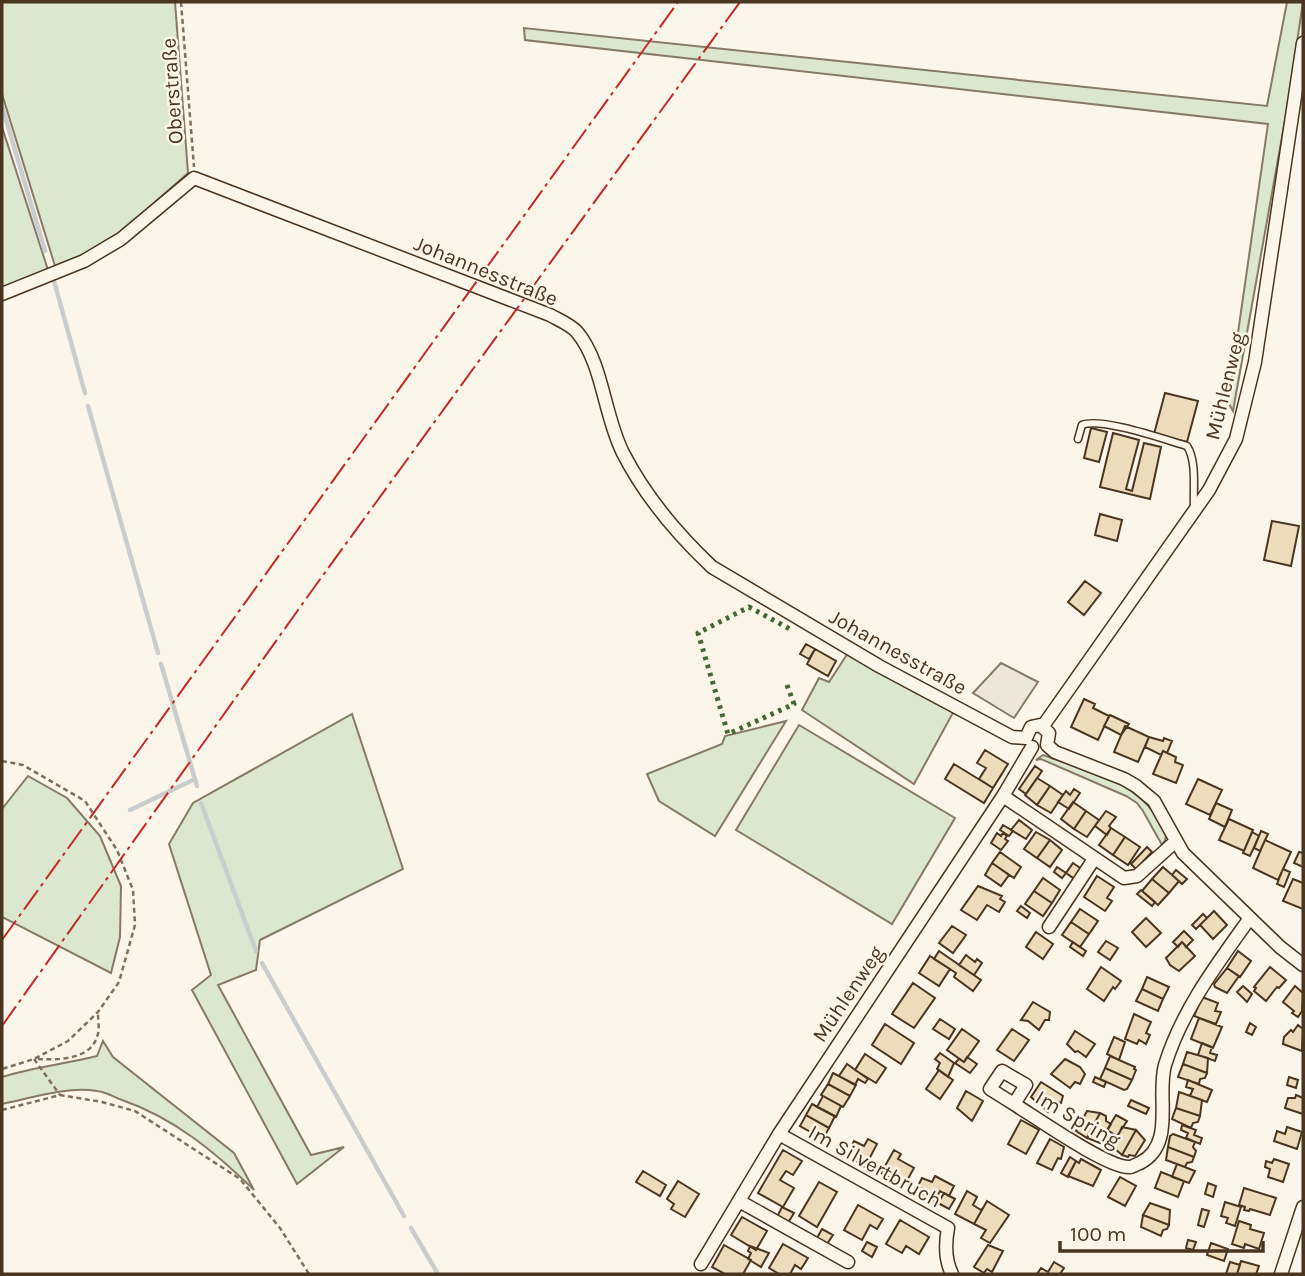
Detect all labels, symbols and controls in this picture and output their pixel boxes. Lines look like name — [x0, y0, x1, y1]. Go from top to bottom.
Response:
street label: Oberstraße — [156, 37, 188, 145]
street label: Johannesstraße — [411, 231, 561, 311]
street label: Mühlenweg — [1200, 329, 1250, 442]
street label: Johannesstraße — [825, 604, 971, 700]
street label: Mühlenweg — [807, 941, 889, 1046]
street label: Im Spring — [1031, 1085, 1125, 1153]
street label: Im Silvertbruch — [804, 1120, 946, 1212]
scale bar — [1060, 1210, 1263, 1254]
text: 100 m — [1070, 1222, 1127, 1246]

